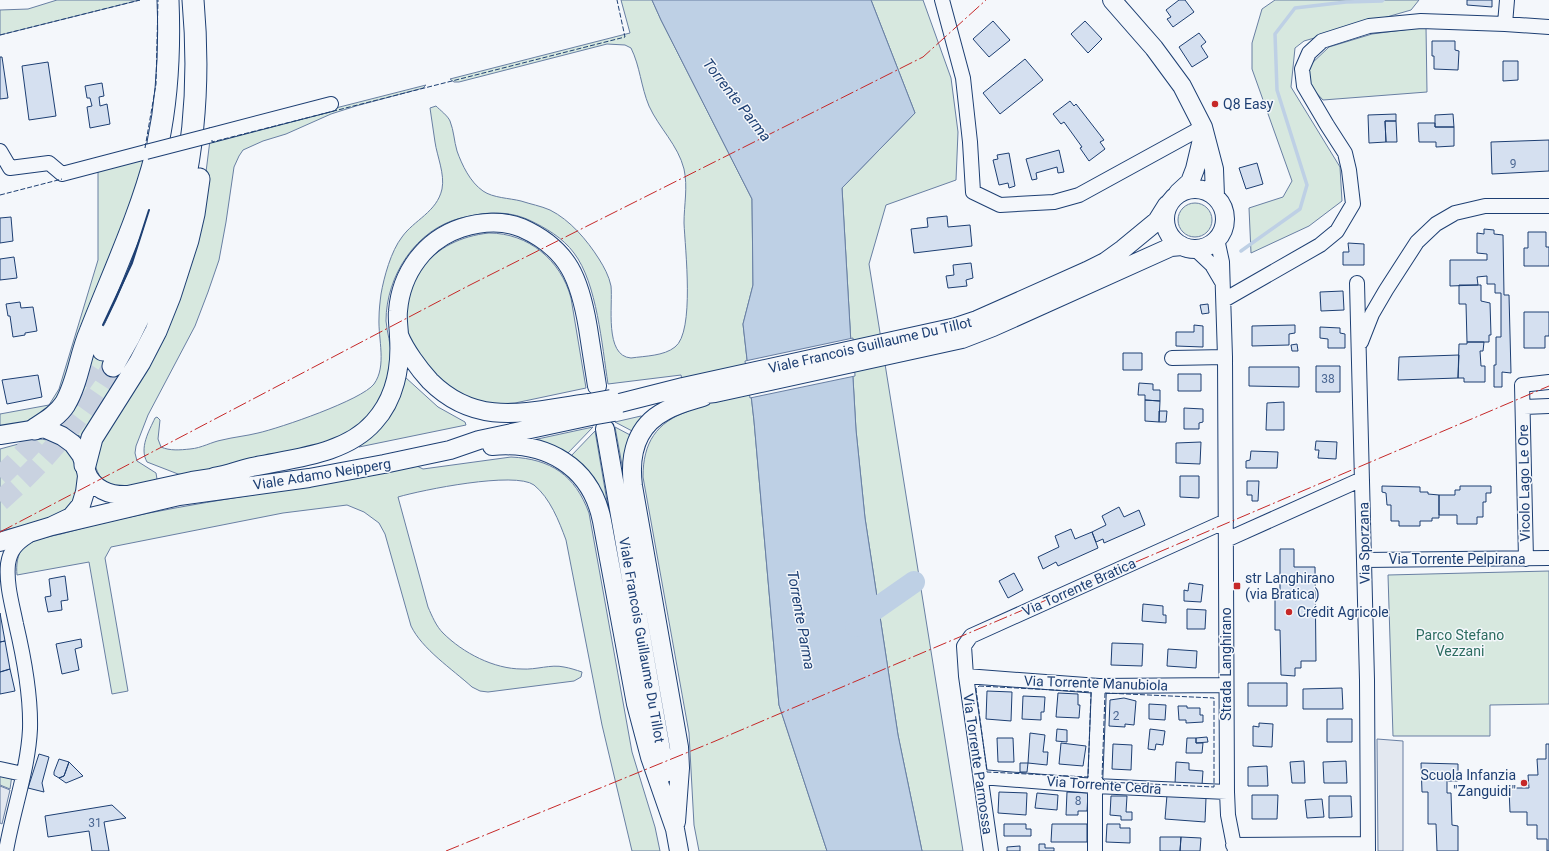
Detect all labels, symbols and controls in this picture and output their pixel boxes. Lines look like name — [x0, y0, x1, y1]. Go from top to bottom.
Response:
water label: Torrente Parma — [699, 55, 775, 145]
place label: Q8 Easy — [1223, 96, 1274, 112]
marker: Q8 Easy — [1210, 99, 1220, 109]
house number: 9 — [1510, 157, 1516, 171]
street label: Viale Francois Guillaume Du Tillot — [767, 314, 974, 376]
house number: 38 — [1321, 372, 1335, 386]
street label: Vicolo Lago Le Ore — [1515, 424, 1533, 542]
street label: Viale Adamo Neipperg — [252, 455, 392, 493]
street label: Via Sporzana — [1355, 502, 1373, 584]
street label: Viale Francois Guillaume Du Tillot — [616, 536, 668, 744]
street label: Via Torrente Pelpirana — [1388, 551, 1526, 567]
street label: Via Torrente Bratica — [1020, 555, 1138, 619]
water label: Torrente Parma — [783, 569, 819, 671]
place label: str Langhirano (via Bratica) — [1245, 570, 1335, 603]
marker: str Langhirano (via Bratica) — [1232, 581, 1242, 591]
place label: Crédit Agricole — [1297, 604, 1389, 620]
street label: Strada Langhirano — [1218, 607, 1234, 721]
marker: Crédit Agricole — [1284, 607, 1294, 617]
park label: Parco Stefano Vezzani — [1416, 627, 1504, 659]
street label: Via Torrente Manubiola — [1024, 672, 1168, 694]
street label: Via Torrente Parmossa — [960, 692, 996, 836]
house number: 2 — [1113, 709, 1120, 723]
place label: Scuola Infanzia "Zanguidi" — [1420, 767, 1516, 799]
street label: Via Torrente Cedra — [1046, 773, 1162, 797]
marker: Scuola Infanzia "Zanguidi" — [1519, 778, 1529, 788]
house number: 8 — [1075, 794, 1082, 808]
house number: 31 — [88, 816, 102, 830]

